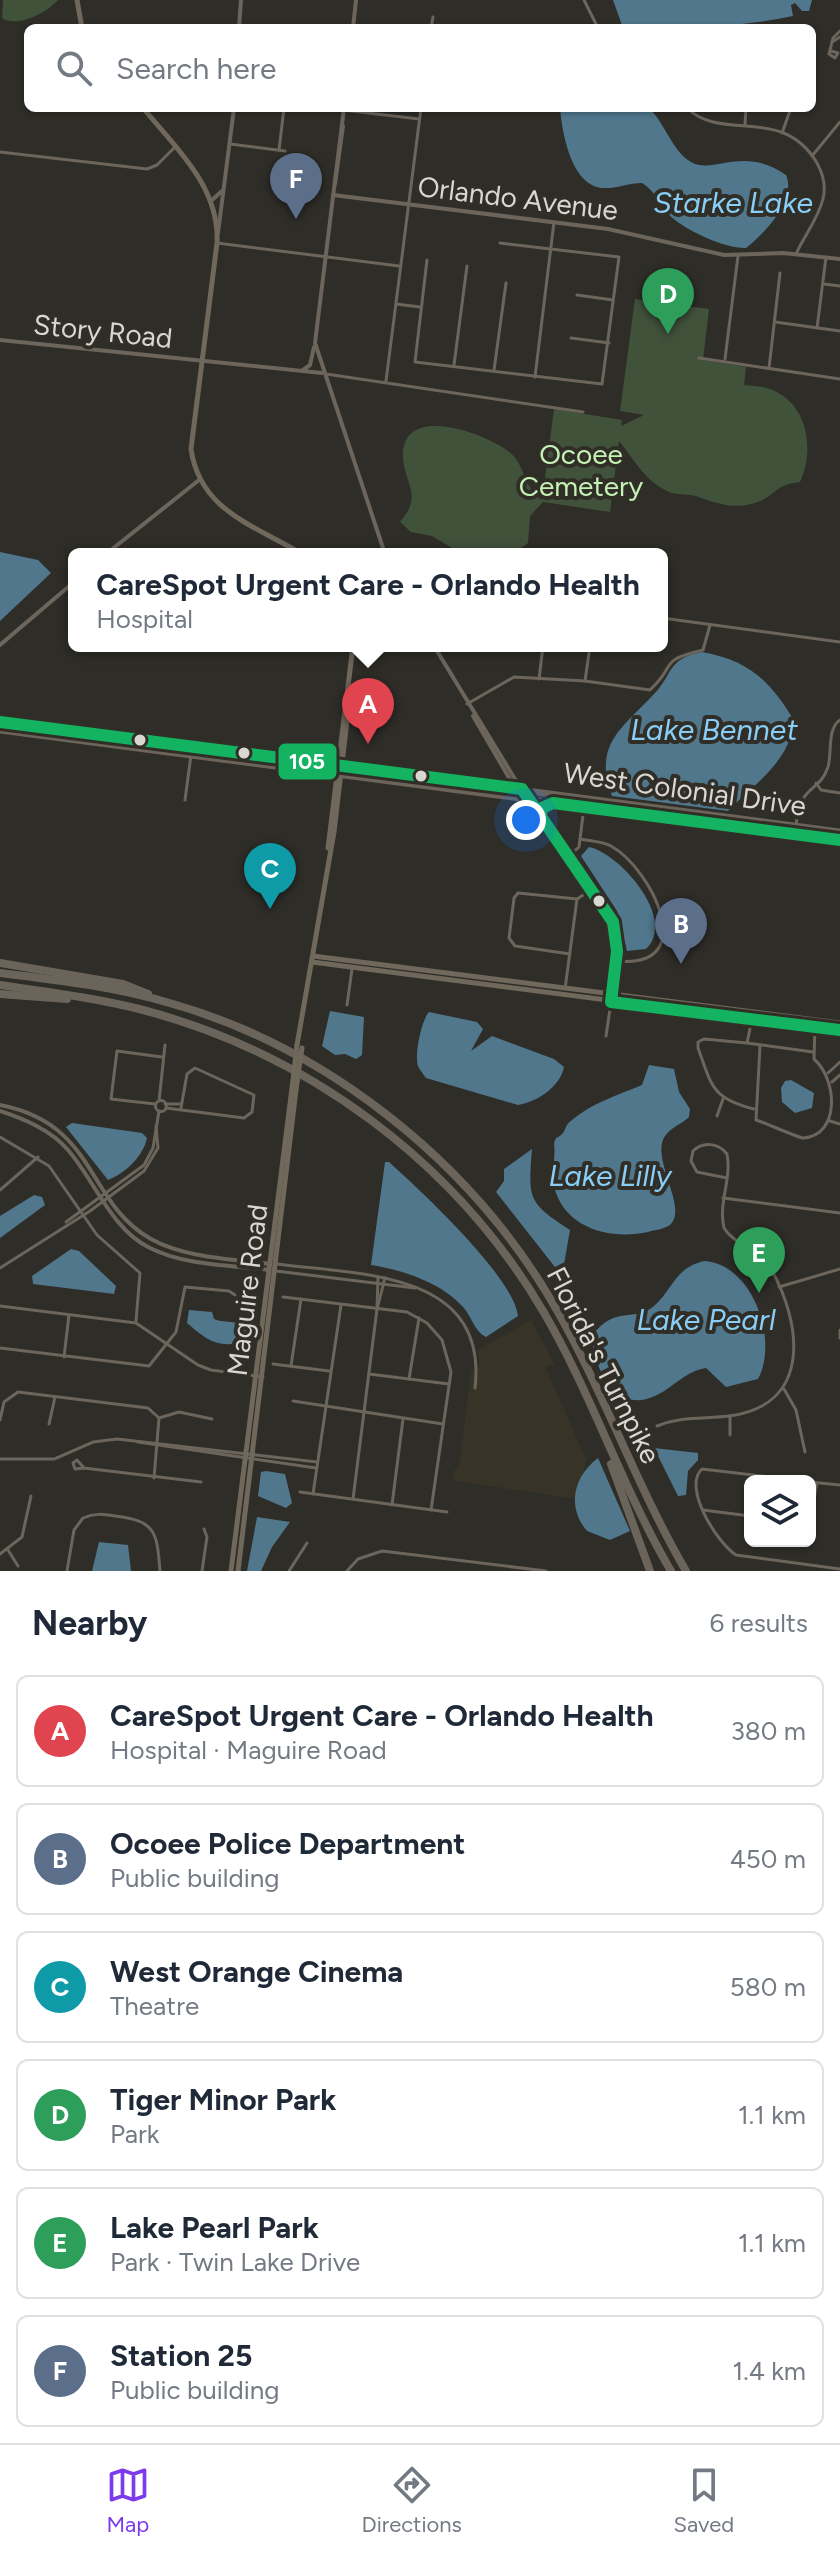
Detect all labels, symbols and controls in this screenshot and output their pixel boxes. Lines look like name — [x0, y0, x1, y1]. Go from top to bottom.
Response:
search box — [24, 24, 816, 112]
icon: search — [52, 46, 96, 90]
text: Search here — [116, 50, 276, 87]
pin: F — [270, 153, 322, 219]
street label: Orlando Avenue — [416, 169, 620, 227]
water label: Starke Lake — [653, 184, 813, 221]
pin: D — [642, 268, 694, 334]
street label: Story Road — [32, 307, 174, 355]
park label: Ocoee Cemetery — [519, 437, 644, 503]
popup — [68, 548, 668, 652]
text: CareSpot Urgent Care - Orlando Health — [96, 566, 640, 603]
text: Hospital — [96, 603, 193, 635]
pin: A — [342, 678, 394, 744]
water label: Lake Bennet — [630, 711, 798, 748]
unlabelled marker — [132, 732, 148, 748]
line badge: 105 — [277, 742, 338, 781]
unlabelled marker — [236, 745, 252, 761]
text: 105 — [289, 748, 325, 775]
street label: West Colonial Drive — [562, 755, 808, 823]
unlabelled marker — [413, 768, 429, 784]
your location — [506, 800, 546, 840]
pin: C — [244, 843, 296, 909]
unlabelled marker — [591, 893, 607, 909]
pin: B — [655, 898, 707, 964]
water label: Lake Lilly — [549, 1157, 673, 1194]
street label: Maguire Road — [220, 1202, 274, 1378]
pin: E — [733, 1227, 785, 1293]
street label: Florida's Turnpike — [540, 1261, 668, 1469]
water label: Lake Pearl — [636, 1301, 776, 1338]
map controls — [744, 1475, 816, 1547]
button: layers — [744, 1475, 816, 1547]
text: Nearby — [32, 1603, 147, 1644]
text: 6 results — [710, 1607, 808, 1639]
text: CareSpot Urgent Care - Orlando Health — [110, 1697, 654, 1734]
text: A — [51, 1715, 69, 1747]
text: 380 m — [731, 1715, 806, 1747]
text: Hospital · Maguire Road — [110, 1734, 387, 1766]
text: Ocoee Police Department — [110, 1825, 465, 1862]
text: B — [52, 1843, 68, 1875]
text: 450 m — [730, 1843, 806, 1875]
text: Public building — [110, 1862, 279, 1894]
text: West Orange Cinema — [110, 1953, 403, 1990]
text: C — [51, 1971, 69, 2003]
text: 580 m — [730, 1971, 806, 2003]
text: Theatre — [110, 1990, 199, 2022]
text: Tiger Minor Park — [110, 2081, 336, 2118]
text: D — [51, 2099, 69, 2131]
text: 1.1 km — [738, 2099, 806, 2131]
text: Park — [110, 2118, 159, 2150]
text: Lake Pearl Park — [110, 2209, 319, 2246]
text: E — [52, 2227, 68, 2259]
text: 1.1 km — [738, 2227, 806, 2259]
text: Park · Twin Lake Drive — [110, 2246, 360, 2278]
text: Station 25 — [110, 2337, 252, 2374]
text: F — [53, 2355, 67, 2387]
text: 1.4 km — [733, 2355, 806, 2387]
text: Public building — [110, 2374, 279, 2406]
tab: Map — [106, 2463, 150, 2538]
tab: Directions — [362, 2463, 462, 2538]
tab: Saved — [673, 2463, 734, 2538]

